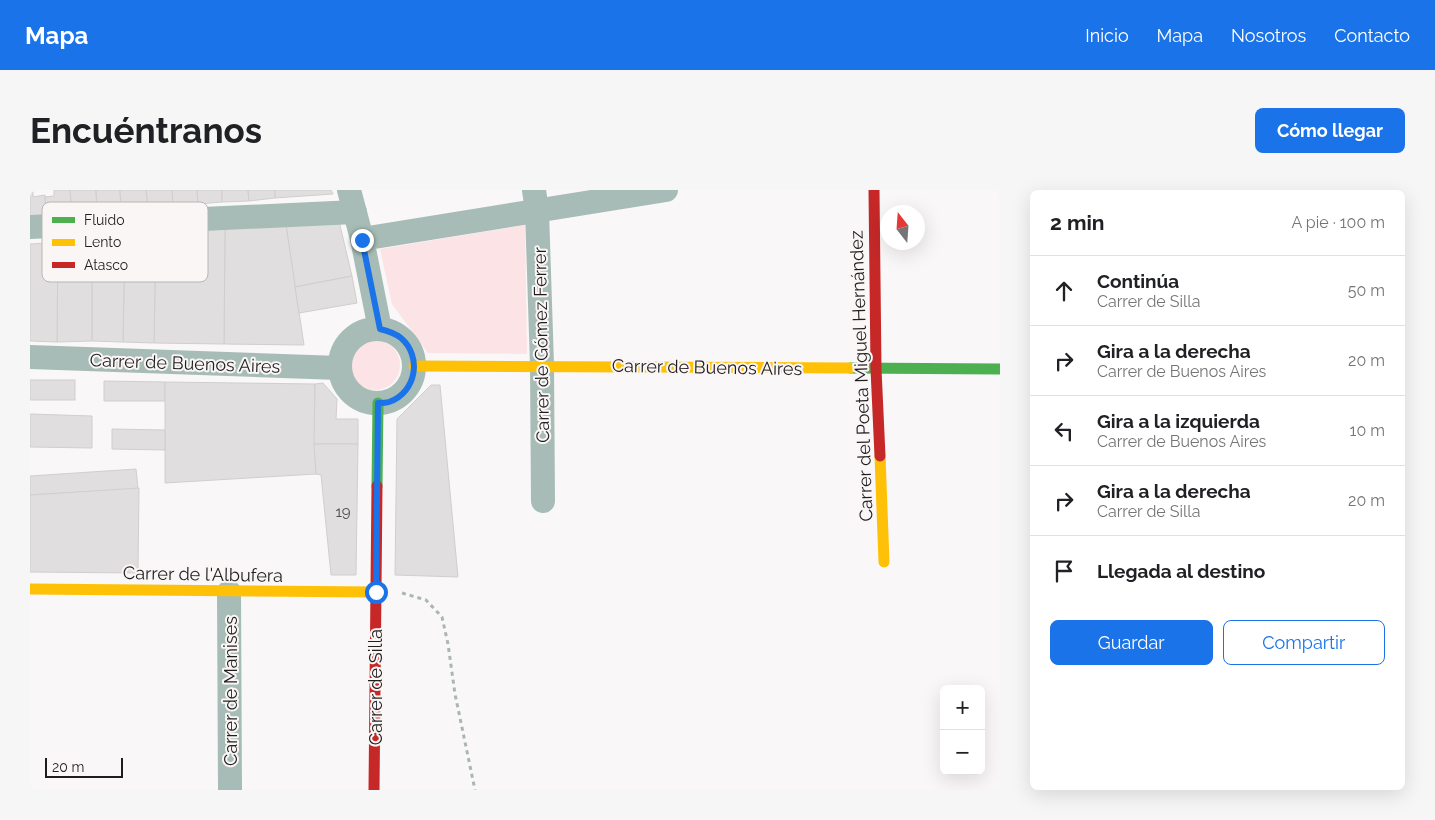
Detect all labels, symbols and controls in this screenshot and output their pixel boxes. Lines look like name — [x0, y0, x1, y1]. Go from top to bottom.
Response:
text: Mapa — [25, 21, 88, 50]
text: Inicio — [1085, 25, 1129, 46]
text: Mapa — [1157, 25, 1203, 46]
text: Nosotros — [1231, 25, 1306, 46]
text: Contacto — [1334, 25, 1410, 46]
button: Cómo llegar — [1255, 108, 1405, 153]
text: Encuéntranos — [30, 110, 262, 151]
legend — [42, 202, 208, 282]
north arrow — [880, 205, 925, 250]
text: 2 min — [1050, 210, 1104, 235]
text: Fluido — [84, 212, 124, 228]
text: A pie · 100 m — [1291, 213, 1385, 232]
route end — [351, 229, 374, 252]
street label: Carrer del Poeta Miguel Hernández — [845, 230, 877, 522]
text: Lento — [84, 234, 121, 250]
street label: Carrer de Gómez Ferrer — [529, 246, 553, 443]
text: Atasco — [84, 257, 128, 273]
text: Continúa — [1097, 270, 1179, 292]
icon: ahead — [1050, 277, 1078, 305]
text: 50 m — [1348, 281, 1385, 300]
text: Carrer de Silla — [1097, 292, 1200, 311]
text: Gira a la derecha — [1097, 340, 1251, 362]
icon: right — [1050, 347, 1078, 375]
street label: Carrer de Buenos Aires — [89, 349, 281, 377]
text: 20 m — [1348, 351, 1385, 370]
street label: Carrer de Buenos Aires — [612, 355, 803, 379]
text: Carrer de Buenos Aires — [1097, 362, 1266, 381]
text: Gira a la izquierda — [1097, 410, 1260, 432]
icon: left — [1050, 417, 1078, 445]
text: 10 m — [1350, 421, 1385, 440]
text: Carrer de Buenos Aires — [1097, 432, 1266, 451]
text: Gira a la derecha — [1097, 480, 1251, 502]
icon: right — [1050, 487, 1078, 515]
text: 20 m — [1348, 491, 1385, 510]
text: Carrer de Silla — [1097, 502, 1200, 521]
house number: 19 — [335, 503, 351, 521]
icon: arrive — [1050, 557, 1078, 585]
text: Llegada al destino — [1097, 560, 1265, 582]
street label: Carrer de l'Albufera — [123, 562, 283, 586]
route start — [365, 581, 388, 604]
street label: Carrer de Manises — [220, 616, 241, 766]
button: Guardar — [1050, 620, 1213, 665]
button: Compartir — [1223, 620, 1385, 665]
street label: Carrer de Silla — [365, 629, 386, 745]
map controls — [940, 685, 985, 775]
button: + — [940, 685, 985, 730]
button: − — [940, 730, 985, 775]
scale bar — [45, 755, 122, 778]
text: 20 m — [52, 759, 84, 775]

